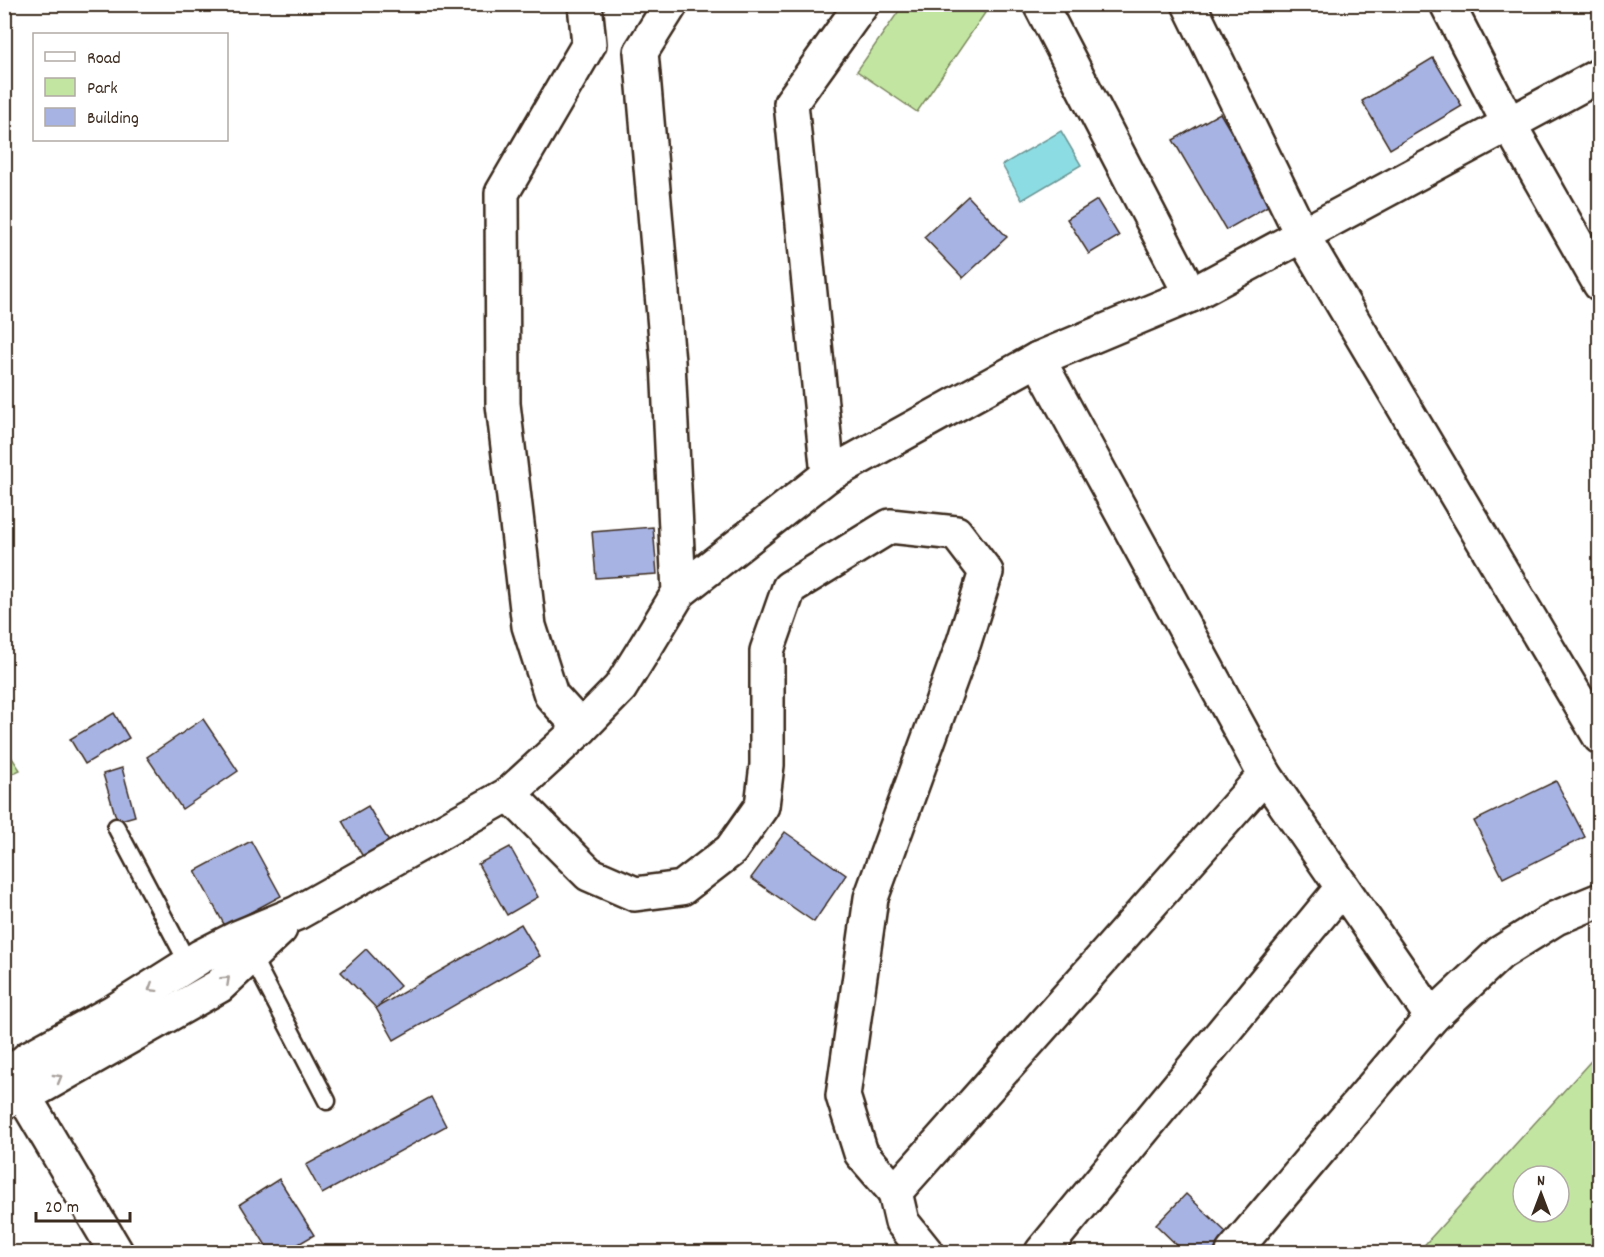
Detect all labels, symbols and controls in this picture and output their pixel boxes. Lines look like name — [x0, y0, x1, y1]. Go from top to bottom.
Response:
legend — [33, 33, 228, 141]
text: Road — [87, 47, 121, 72]
text: Park — [87, 77, 118, 102]
text: Building — [87, 107, 139, 132]
one-way arrow — [218, 976, 229, 987]
one-way arrow — [148, 981, 159, 992]
one-way arrow — [51, 1074, 62, 1085]
north arrow — [1511, 1164, 1571, 1224]
text: N — [1537, 1170, 1545, 1193]
scale bar — [36, 1185, 130, 1223]
text: 20 m — [45, 1196, 79, 1221]

